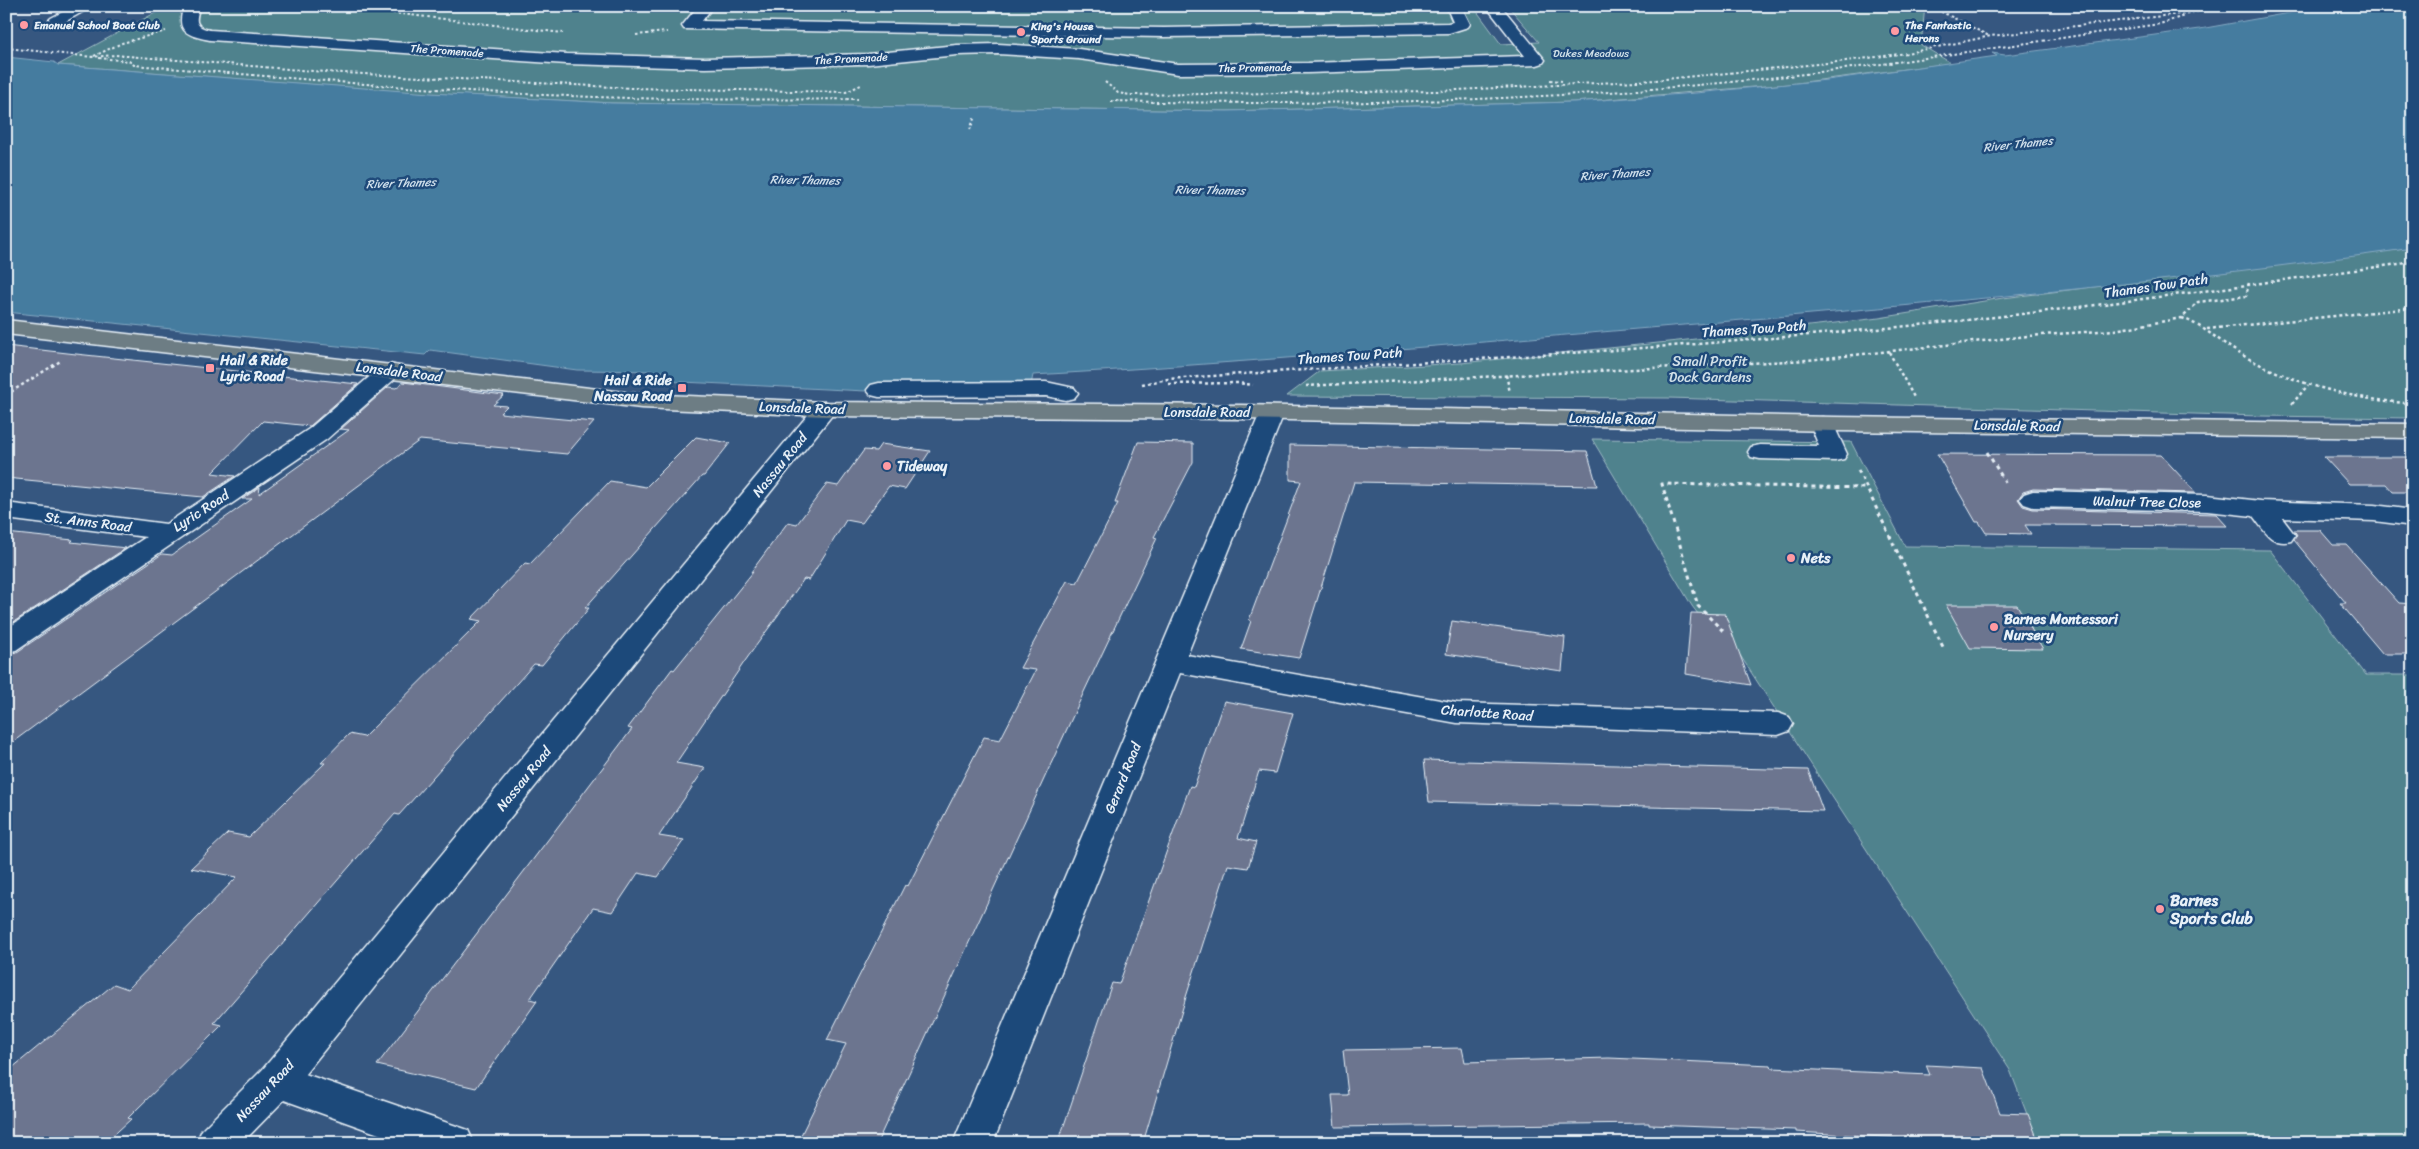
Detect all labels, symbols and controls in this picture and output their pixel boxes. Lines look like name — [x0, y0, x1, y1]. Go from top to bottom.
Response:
place label: Emanuel School Boat Club — [34, 16, 160, 35]
place label: The Fantastic Herons — [1904, 16, 1972, 48]
place label: King's House Sports Ground — [1030, 17, 1102, 49]
marker: Emanuel School Boat Club — [18, 19, 30, 31]
marker: The Fantastic Herons — [1889, 25, 1901, 37]
marker: King's House Sports Ground — [1015, 26, 1027, 38]
street label: The Promenade — [410, 39, 485, 63]
park label: Dukes Meadows — [1553, 44, 1630, 63]
street label: The Promenade — [814, 48, 889, 70]
street label: The Promenade — [1218, 58, 1292, 78]
water label: River Thames — [1982, 129, 2055, 159]
water label: River Thames — [1579, 160, 1652, 187]
water label: River Thames — [770, 168, 842, 192]
water label: River Thames — [366, 171, 438, 195]
water label: River Thames — [1175, 178, 1247, 202]
street label: Thames Tow Path — [2102, 266, 2210, 306]
street label: Thames Tow Path — [1701, 313, 1807, 345]
street label: Thames Tow Path — [1297, 340, 1403, 372]
place label: Hail & Ride Lyric Road — [219, 348, 289, 389]
park label: Small Profit Dock Gardens — [1669, 349, 1751, 390]
street label: Lonsdale Road — [355, 354, 445, 390]
marker: Hail & Ride Lyric Road — [204, 362, 216, 374]
place label: Hail & Ride Nassau Road — [593, 368, 674, 409]
marker: Hail & Ride Nassau Road — [676, 382, 688, 394]
street label: Lonsdale Road — [758, 394, 847, 422]
street label: Lonsdale Road — [1164, 400, 1252, 425]
street label: Lonsdale Road — [1569, 406, 1657, 432]
street label: Lonsdale Road — [1974, 413, 2062, 439]
street label: Nassau Road — [746, 426, 815, 503]
place label: Tideway — [897, 454, 948, 479]
marker: Tideway — [881, 460, 893, 472]
street label: Lyric Road — [167, 482, 236, 539]
street label: Walnut Tree Close — [2093, 489, 2202, 515]
street label: St. Anns Road — [43, 504, 134, 540]
place label: Nets — [1800, 546, 1831, 571]
marker: Nets — [1785, 552, 1797, 564]
place label: Barnes Montessori Nursery — [2003, 607, 2119, 648]
marker: Barnes Montessori Nursery — [1988, 621, 2000, 633]
street label: Charlotte Road — [1440, 697, 1535, 729]
street label: Gerard Road — [1097, 737, 1149, 818]
street label: Nassau Road — [490, 740, 559, 817]
place label: Barnes Sports Club — [2169, 886, 2253, 933]
marker: Barnes Sports Club — [2154, 903, 2166, 915]
street label: Nassau Road — [229, 1053, 302, 1128]

